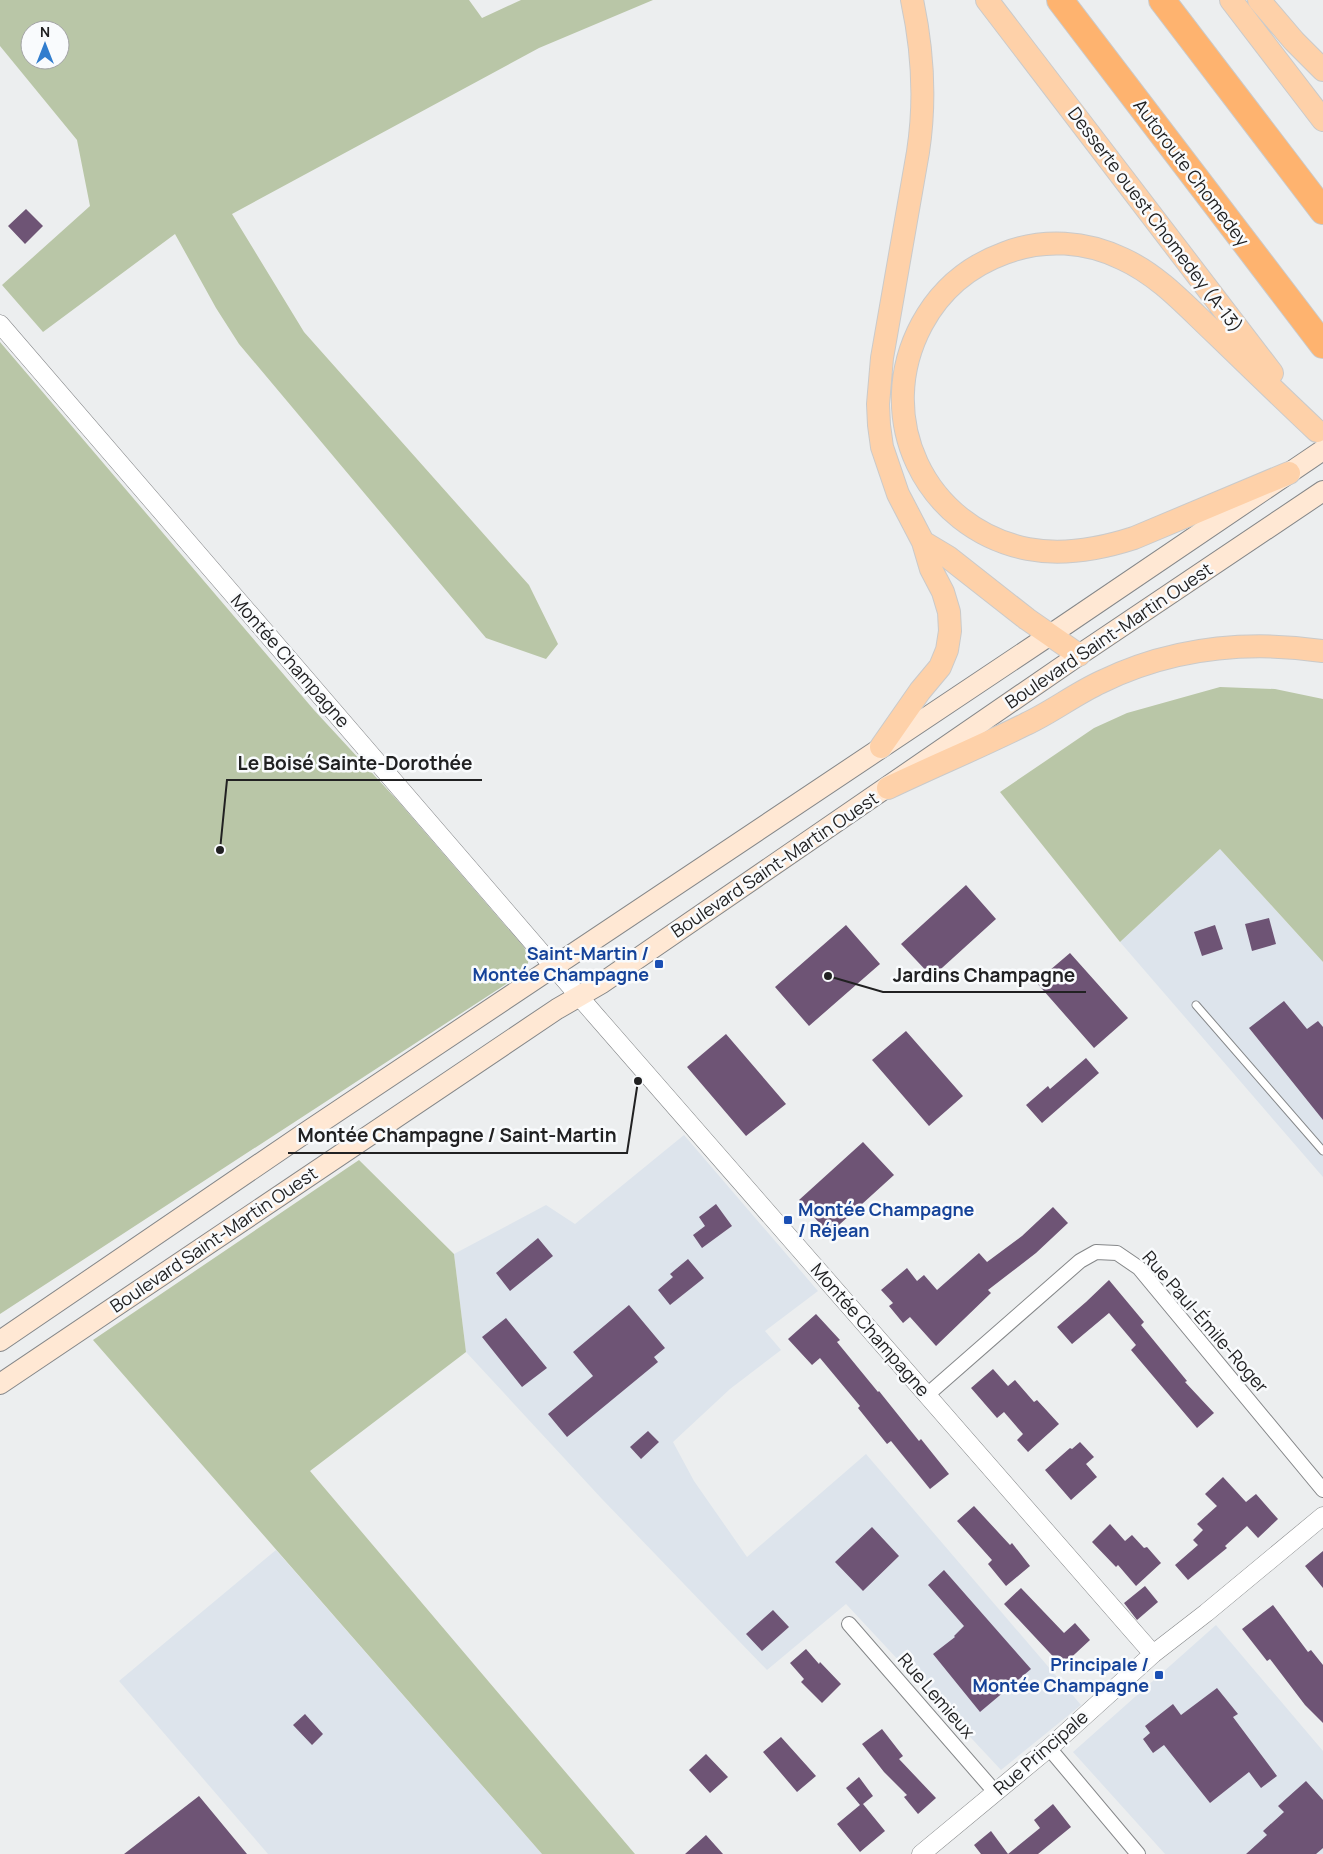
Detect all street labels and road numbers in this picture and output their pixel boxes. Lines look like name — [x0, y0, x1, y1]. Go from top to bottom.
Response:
street label: Autoroute Chomedey — [1128, 94, 1255, 251]
street label: Desserte ouest Chomedey (A-13) — [1063, 102, 1248, 337]
street label: Boulevard Saint-Martin Ouest — [1000, 557, 1217, 714]
street label: Montée Champagne — [226, 588, 355, 732]
street label: Boulevard Saint-Martin Ouest — [666, 786, 883, 943]
street label: Boulevard Saint-Martin Ouest — [105, 1161, 322, 1318]
street label: Rue Paul-Émile-Roger — [1137, 1245, 1274, 1398]
street label: Montée Champagne — [806, 1257, 935, 1401]
street label: Rue Lemieux — [893, 1648, 981, 1744]
street label: Rue Principale — [988, 1705, 1093, 1800]

